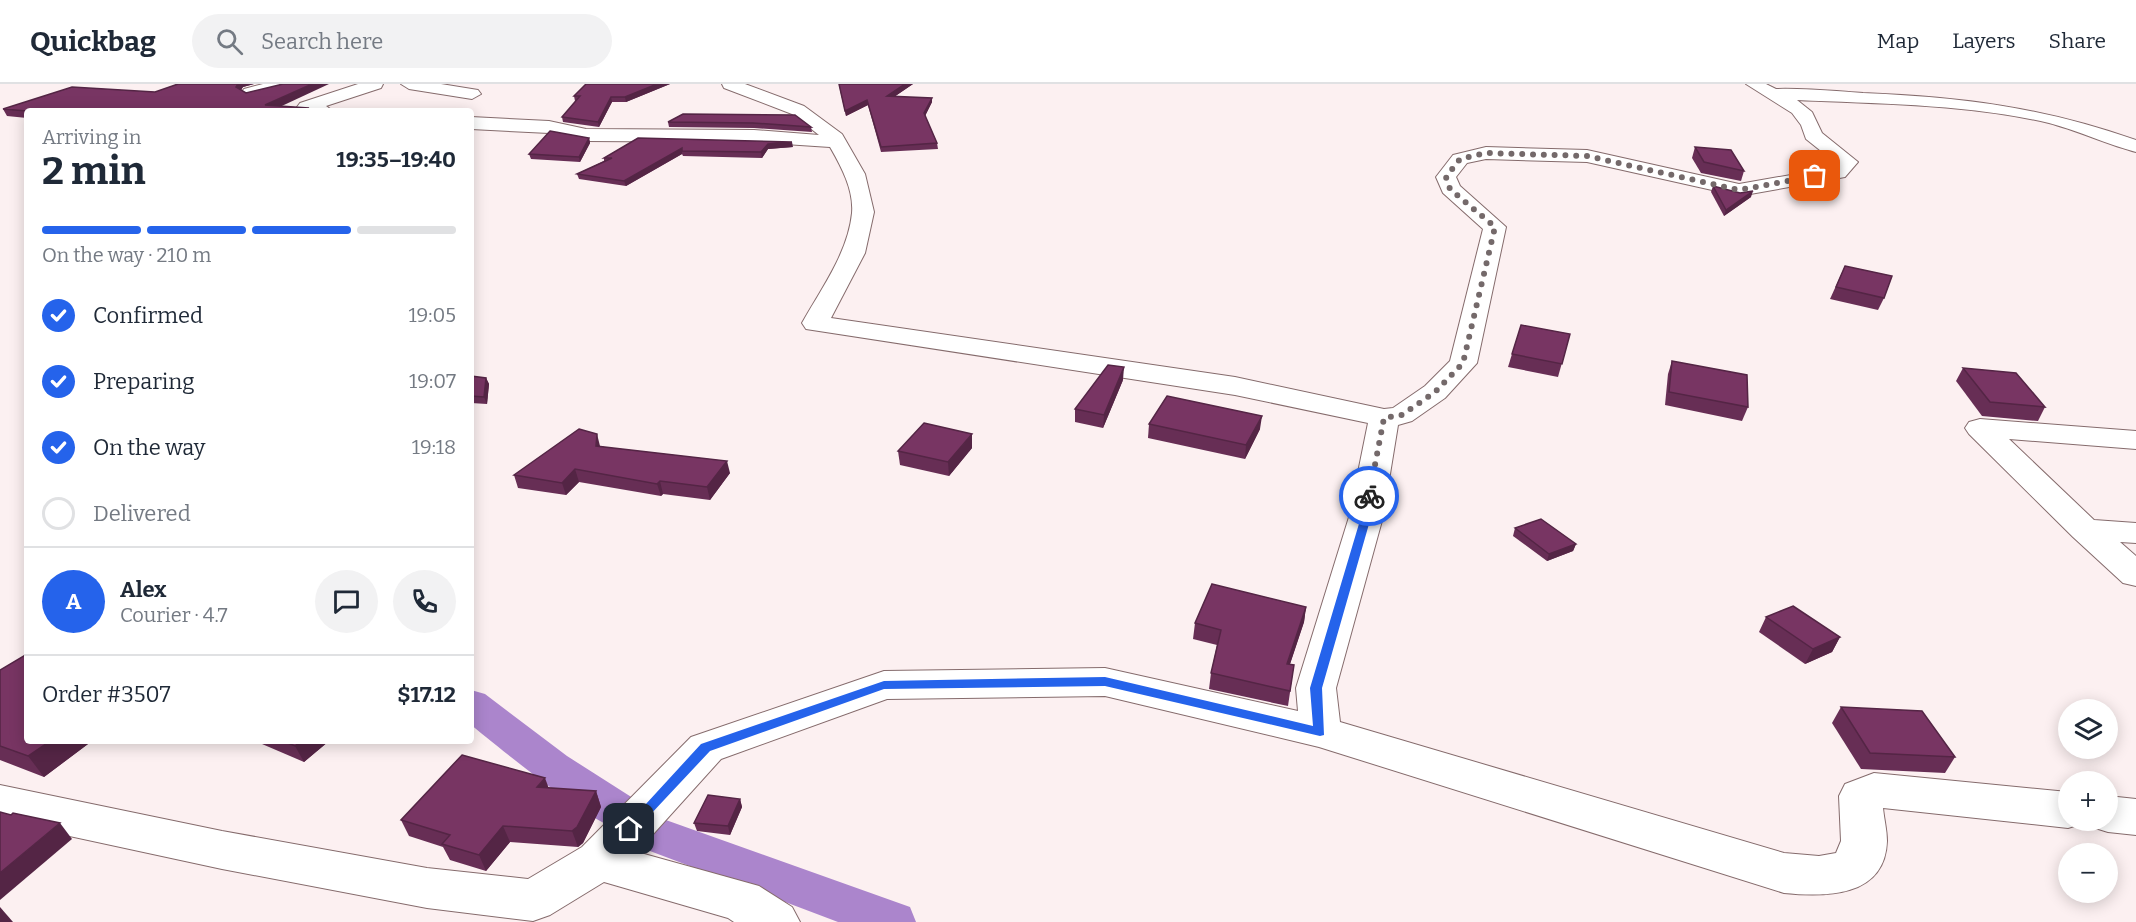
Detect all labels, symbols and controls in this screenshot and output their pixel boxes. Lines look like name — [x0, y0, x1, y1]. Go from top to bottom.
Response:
search box — [192, 14, 612, 68]
text: Quickbag — [30, 25, 156, 58]
icon: search — [213, 25, 246, 58]
text: Search here — [261, 28, 383, 55]
text: Map — [1877, 28, 1919, 54]
text: Layers — [1952, 28, 2016, 54]
text: Share — [2049, 28, 2106, 54]
text: Arriving in — [42, 125, 141, 149]
text: 19:35–19:40 — [336, 146, 456, 173]
text: 2 min — [42, 148, 146, 194]
pin — [1789, 150, 1840, 201]
icon: bag — [1798, 159, 1831, 192]
text: On the way · 210 m — [42, 243, 211, 267]
icon: check — [42, 299, 75, 332]
text: Confirmed — [93, 302, 203, 329]
text: 19:05 — [408, 303, 456, 327]
icon: check — [42, 365, 75, 398]
text: Preparing — [93, 368, 195, 395]
text: 19:07 — [409, 369, 456, 393]
icon: check — [42, 431, 75, 464]
text: On the way — [93, 434, 205, 461]
text: 19:18 — [412, 435, 456, 459]
courier — [1339, 466, 1399, 526]
icon: bike — [1353, 480, 1386, 513]
text: Delivered — [93, 500, 191, 527]
button: chat — [315, 570, 378, 633]
button: phone — [393, 570, 456, 633]
text: Alex — [120, 576, 166, 603]
text: A — [66, 588, 81, 615]
text: Courier · 4.7 — [120, 603, 228, 627]
text: Order #3507 — [42, 681, 171, 708]
text: $17.12 — [397, 681, 456, 708]
map controls — [2058, 699, 2118, 903]
button: layers — [2058, 699, 2118, 759]
button: + — [2058, 771, 2118, 831]
pin — [603, 803, 654, 854]
icon: home — [612, 812, 645, 845]
button: − — [2058, 843, 2118, 903]

